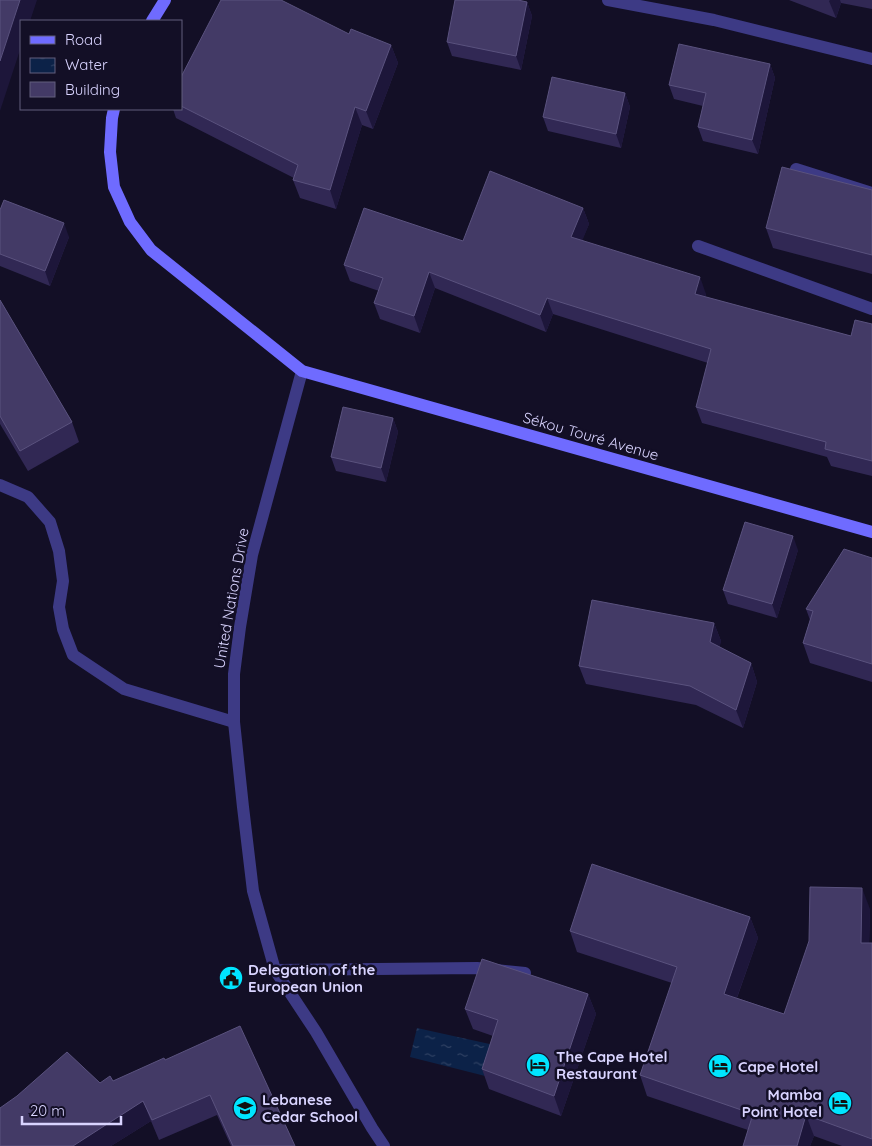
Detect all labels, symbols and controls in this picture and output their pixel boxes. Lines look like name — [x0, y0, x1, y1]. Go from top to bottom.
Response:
legend — [20, 20, 182, 110]
text: Road — [65, 30, 102, 49]
text: Water — [65, 55, 108, 74]
text: Building — [65, 80, 120, 99]
street label: Sékou Touré Avenue — [521, 408, 661, 464]
street label: United Nations Drive — [209, 526, 253, 670]
place label: Delegation of the European Union — [248, 960, 376, 996]
public building icon: Delegation of the European Union — [218, 965, 244, 991]
place label: The Cape Hotel Restaurant — [556, 1047, 668, 1083]
hotel icon: The Cape Hotel Restaurant — [525, 1052, 551, 1078]
hotel icon: Cape Hotel — [707, 1053, 733, 1079]
place label: Cape Hotel — [738, 1057, 818, 1076]
place label: Mamba Point Hotel — [742, 1085, 822, 1121]
place label: Lebanese Cedar School — [262, 1090, 358, 1126]
hotel icon: Mamba Point Hotel — [827, 1090, 853, 1116]
scale bar — [22, 1094, 121, 1126]
school or university icon: Lebanese Cedar School — [232, 1095, 258, 1121]
text: 20 m — [30, 1101, 65, 1120]

